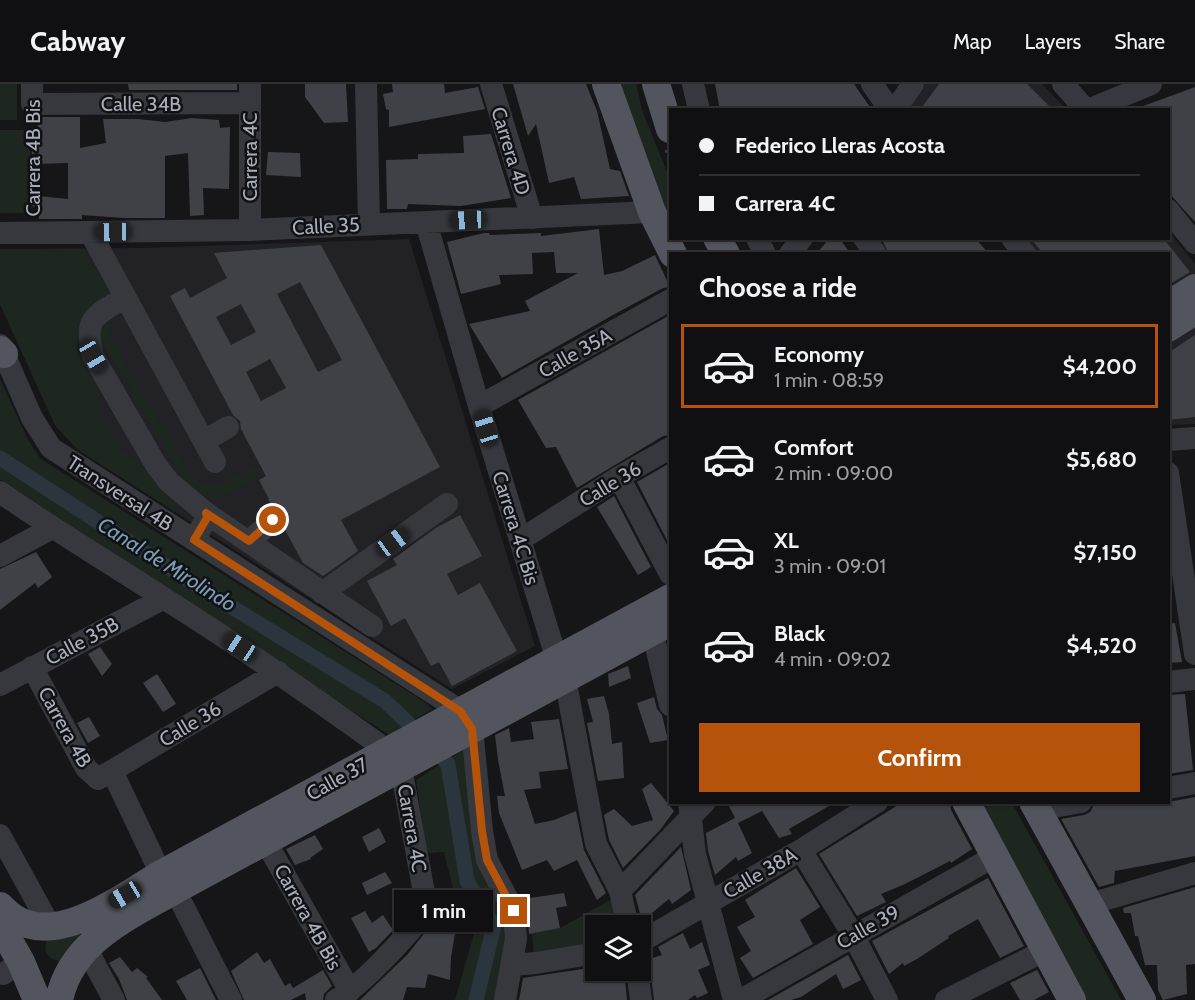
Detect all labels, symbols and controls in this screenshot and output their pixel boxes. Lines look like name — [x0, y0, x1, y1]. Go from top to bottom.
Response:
text: Cabway — [30, 24, 125, 58]
text: Map — [953, 29, 992, 54]
text: Layers — [1025, 29, 1081, 54]
text: Share — [1114, 29, 1165, 54]
street label: Calle 34B — [101, 92, 181, 116]
street label: Carrera 4B Bis — [21, 99, 45, 217]
street label: Carrera 4D — [486, 104, 536, 198]
street label: Carrera 4C — [238, 113, 262, 201]
text: Federico Lleras Acosta — [735, 132, 945, 159]
text: Carrera 4C — [735, 190, 835, 217]
car — [450, 210, 486, 230]
street label: Calle 35 — [292, 212, 360, 240]
car — [95, 223, 131, 241]
text: Choose a ride — [699, 271, 857, 304]
street label: Calle 35A — [534, 323, 616, 383]
car — [76, 336, 110, 376]
icon: car — [702, 339, 756, 393]
text: Economy — [774, 341, 864, 368]
text: $4,200 — [1063, 353, 1137, 380]
text: 1 min · 08:59 — [774, 368, 884, 392]
car — [472, 408, 500, 448]
icon: car — [702, 432, 756, 486]
text: Comfort — [774, 434, 853, 461]
text: $5,680 — [1066, 446, 1137, 473]
street label: Transversal 4B — [63, 450, 177, 536]
street label: Calle 36 — [575, 456, 645, 512]
text: 2 min · 09:00 — [774, 461, 893, 485]
street label: Carrera 4C Bis — [487, 468, 545, 588]
route start — [259, 506, 286, 533]
water label: Canal de Mirolindo — [93, 511, 241, 617]
car — [373, 524, 413, 560]
icon: car — [702, 525, 756, 579]
text: XL — [774, 527, 799, 554]
text: $7,150 — [1074, 539, 1137, 566]
text: 3 min · 09:01 — [774, 554, 886, 578]
street label: Calle 35B — [41, 612, 123, 670]
icon: car — [702, 618, 756, 672]
text: Black — [774, 620, 825, 647]
car — [220, 630, 260, 664]
text: $4,520 — [1066, 632, 1137, 659]
text: 4 min · 09:02 — [774, 647, 891, 671]
street label: Carrera 4B — [33, 683, 97, 771]
street label: Calle 36 — [155, 696, 225, 752]
button: Confirm — [699, 723, 1140, 792]
street label: Calle 37 — [302, 752, 372, 806]
street label: Carrera 4C — [392, 782, 432, 874]
street label: Calle 38A — [719, 842, 802, 904]
street label: Carrera 4B Bis — [269, 860, 347, 974]
car — [105, 878, 145, 912]
callout: 1 min — [394, 890, 493, 932]
route end — [500, 897, 527, 924]
text: 1 min — [421, 899, 466, 923]
street label: Calle 39 — [832, 900, 904, 954]
map controls — [585, 915, 651, 981]
button: layers — [585, 915, 651, 981]

